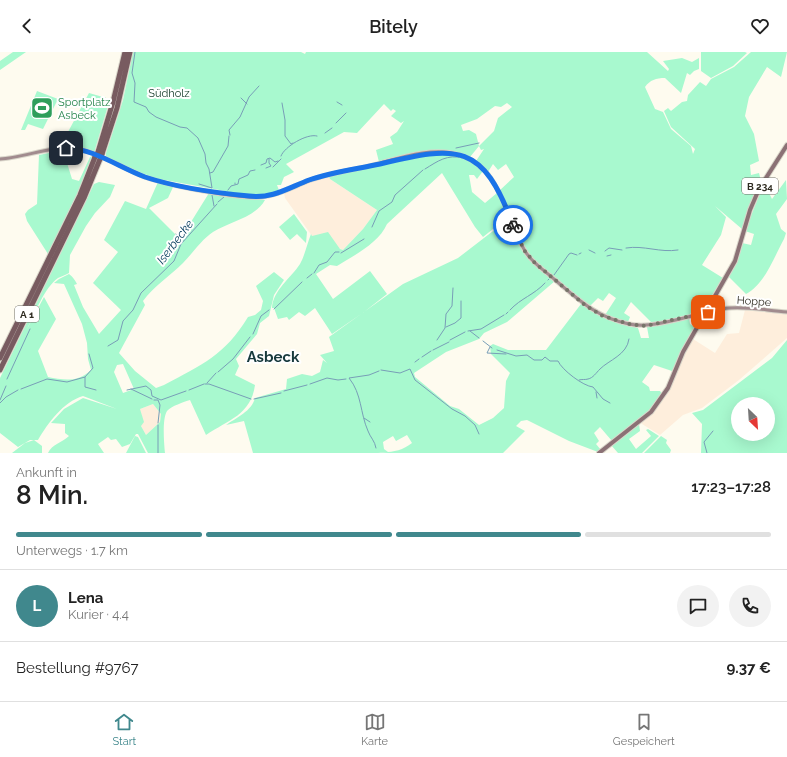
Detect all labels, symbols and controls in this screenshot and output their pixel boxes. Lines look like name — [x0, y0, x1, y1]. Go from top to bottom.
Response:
icon: back — [16, 15, 38, 37]
icon: heart — [749, 15, 771, 37]
text: Bitely — [369, 16, 418, 37]
park label: Südholz — [148, 87, 190, 100]
sports icon: Sportplatz Asbeck — [29, 95, 55, 121]
place label: Sportplatz Asbeck — [58, 96, 111, 122]
pin — [49, 131, 83, 165]
icon: home — [55, 137, 77, 159]
road number: B 234 — [742, 178, 778, 194]
courier — [493, 205, 533, 245]
icon: bike — [502, 214, 524, 236]
water label: Iserbecke — [154, 217, 196, 267]
street label: Hoppe — [736, 294, 772, 309]
pin — [691, 295, 725, 329]
icon: bag — [697, 301, 719, 323]
road number: A 1 — [15, 306, 39, 322]
district label: Asbeck — [247, 348, 300, 366]
north arrow — [731, 397, 775, 441]
map controls — [731, 397, 775, 441]
text: Ankunft in — [16, 465, 77, 480]
text: 17:23–17:28 — [691, 478, 771, 496]
text: 8 Min. — [16, 480, 88, 510]
text: Unterwegs · 1.7 km — [16, 543, 128, 558]
button: chat — [677, 585, 719, 627]
button: phone — [729, 585, 771, 627]
text: Lena — [68, 589, 103, 607]
text: L — [33, 597, 41, 615]
text: Kurier · 4.4 — [68, 607, 129, 622]
text: Bestellung #9767 — [16, 659, 139, 677]
text: 9.37 € — [726, 659, 771, 677]
tab: Start — [112, 711, 136, 748]
tab: Karte — [361, 711, 388, 748]
tab: Gespeichert — [613, 711, 675, 748]

